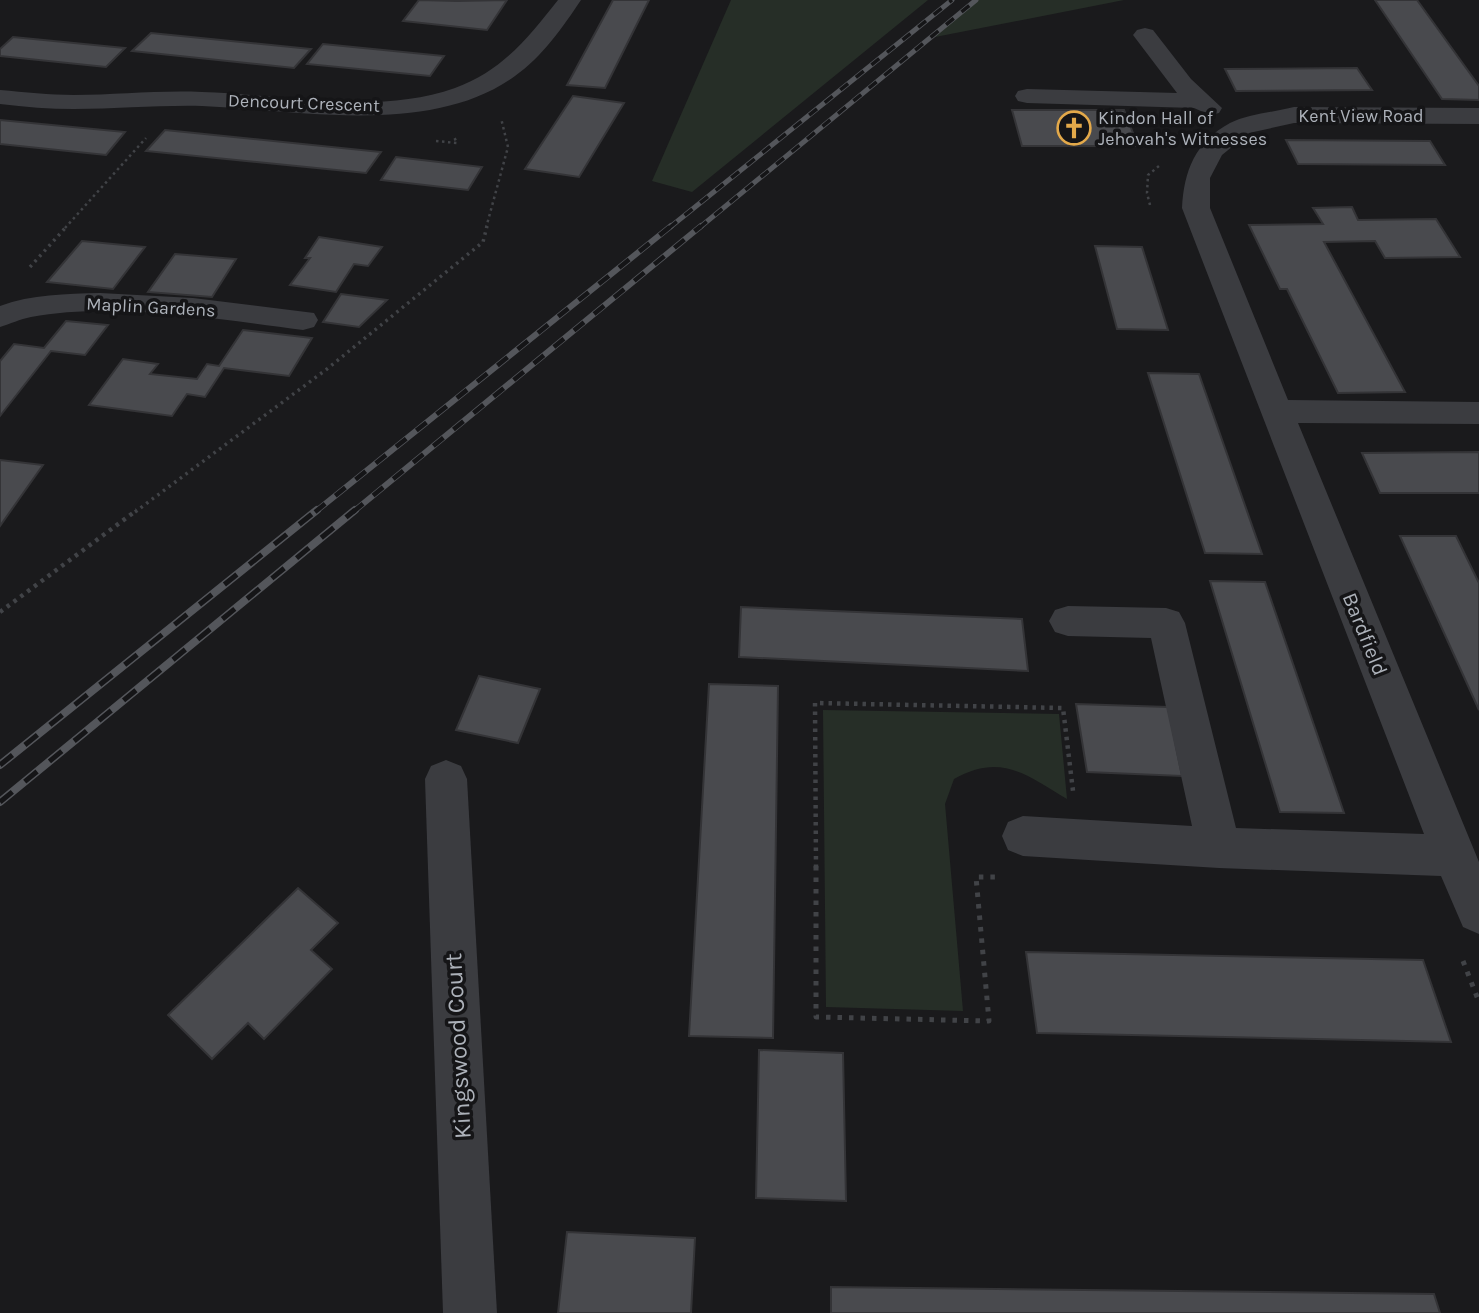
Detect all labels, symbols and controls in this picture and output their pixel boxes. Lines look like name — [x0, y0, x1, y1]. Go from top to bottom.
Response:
street label: Dencourt Crescent — [228, 89, 381, 117]
street label: Kent View Road — [1298, 105, 1424, 127]
place label: Kindon Hall of Jehovah's Witnesses — [1098, 107, 1267, 150]
church icon: Kindon Hall of Jehovah's Witnesses — [1055, 109, 1093, 147]
street label: Maplin Gardens — [86, 293, 216, 321]
street label: Bardfield — [1338, 589, 1392, 679]
street label: Kingswood Court — [439, 952, 477, 1140]

